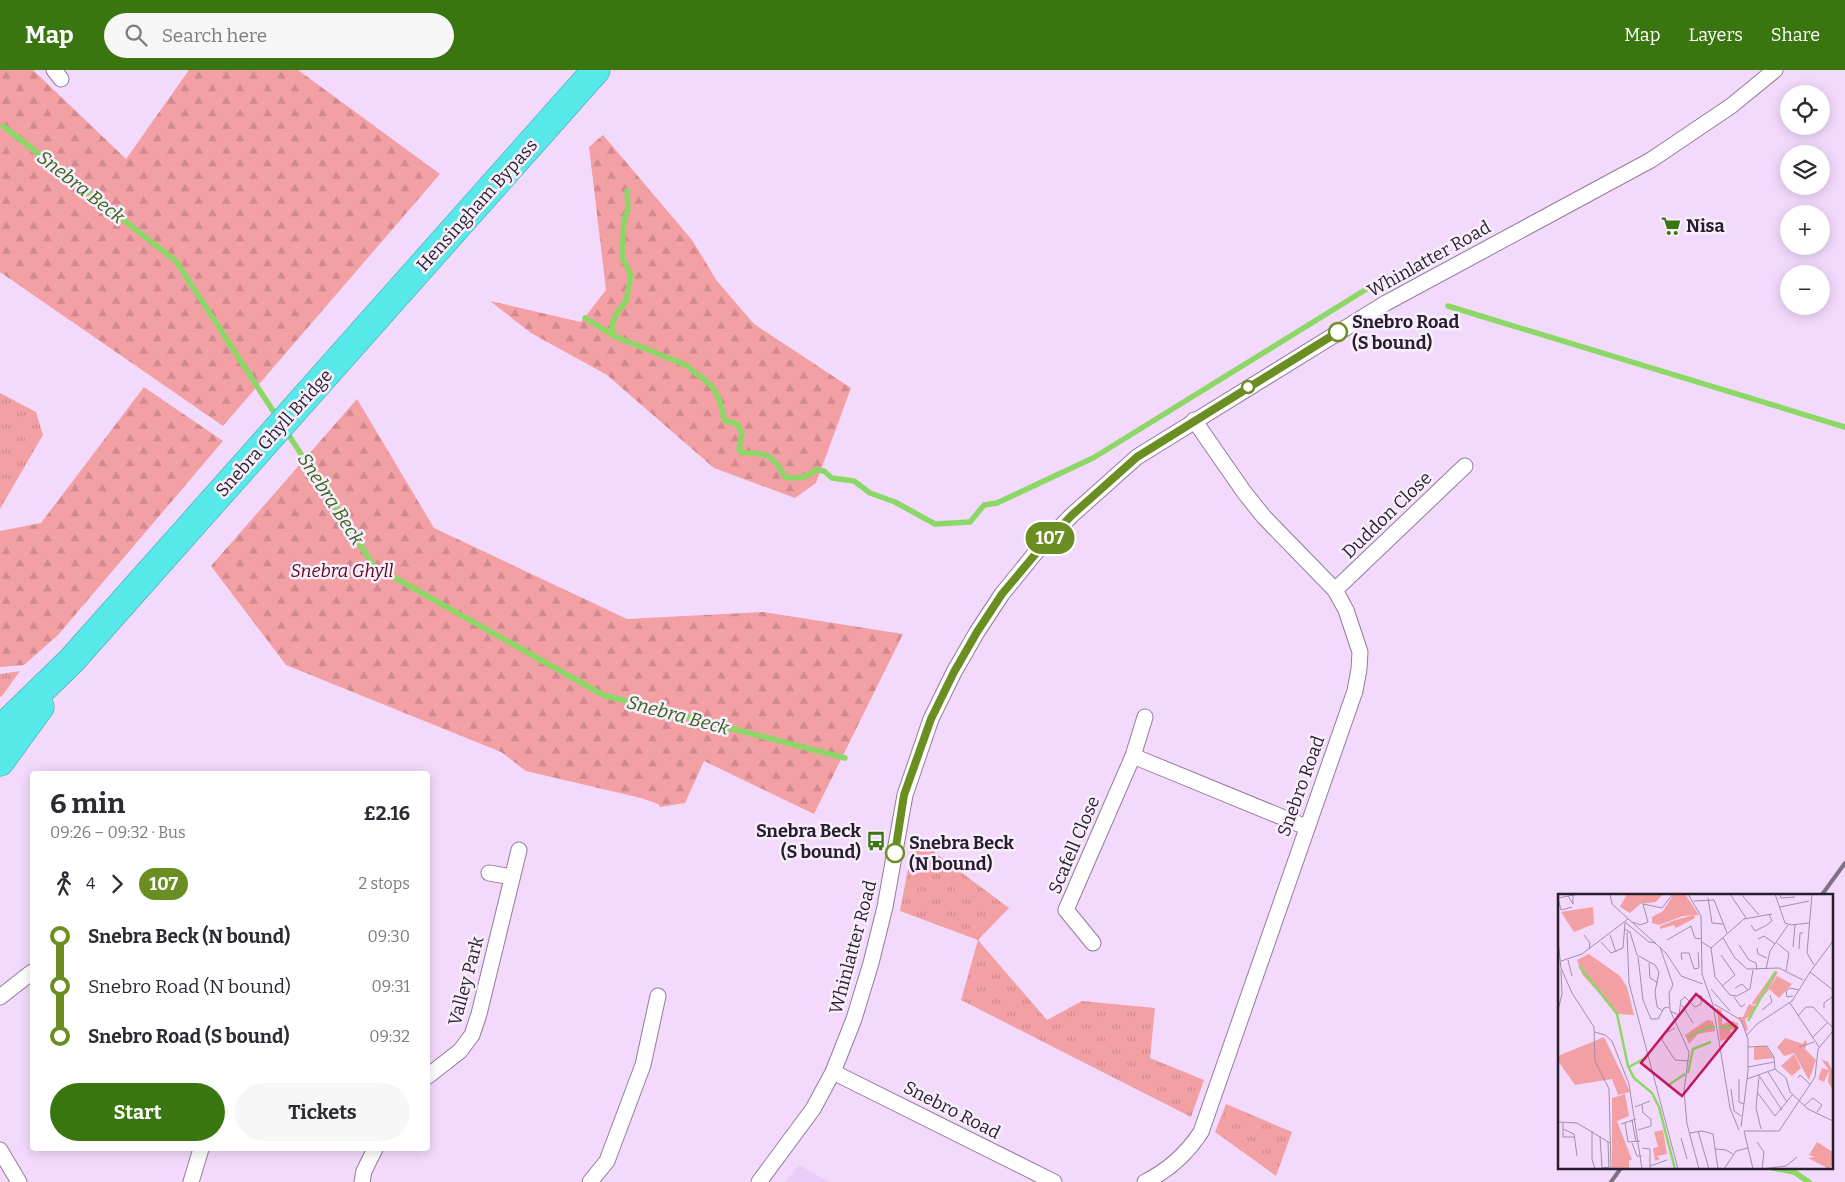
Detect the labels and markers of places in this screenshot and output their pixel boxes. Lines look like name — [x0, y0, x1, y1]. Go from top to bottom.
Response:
supermarket icon: Nisa — [1660, 215, 1682, 237]
place label: Nisa — [1686, 215, 1725, 237]
place label: Snebro Road (S bound) — [1352, 311, 1459, 354]
marker: Snebro Road (S bound) — [1328, 322, 1348, 342]
unlabelled marker — [1241, 380, 1255, 394]
place label: Snebra Beck (S bound) — [756, 820, 861, 863]
bus stop icon: Snebra Beck (S bound) — [865, 830, 887, 852]
place label: Snebra Beck (N bound) — [909, 832, 1014, 875]
marker: Snebra Beck (N bound) — [885, 843, 905, 863]

